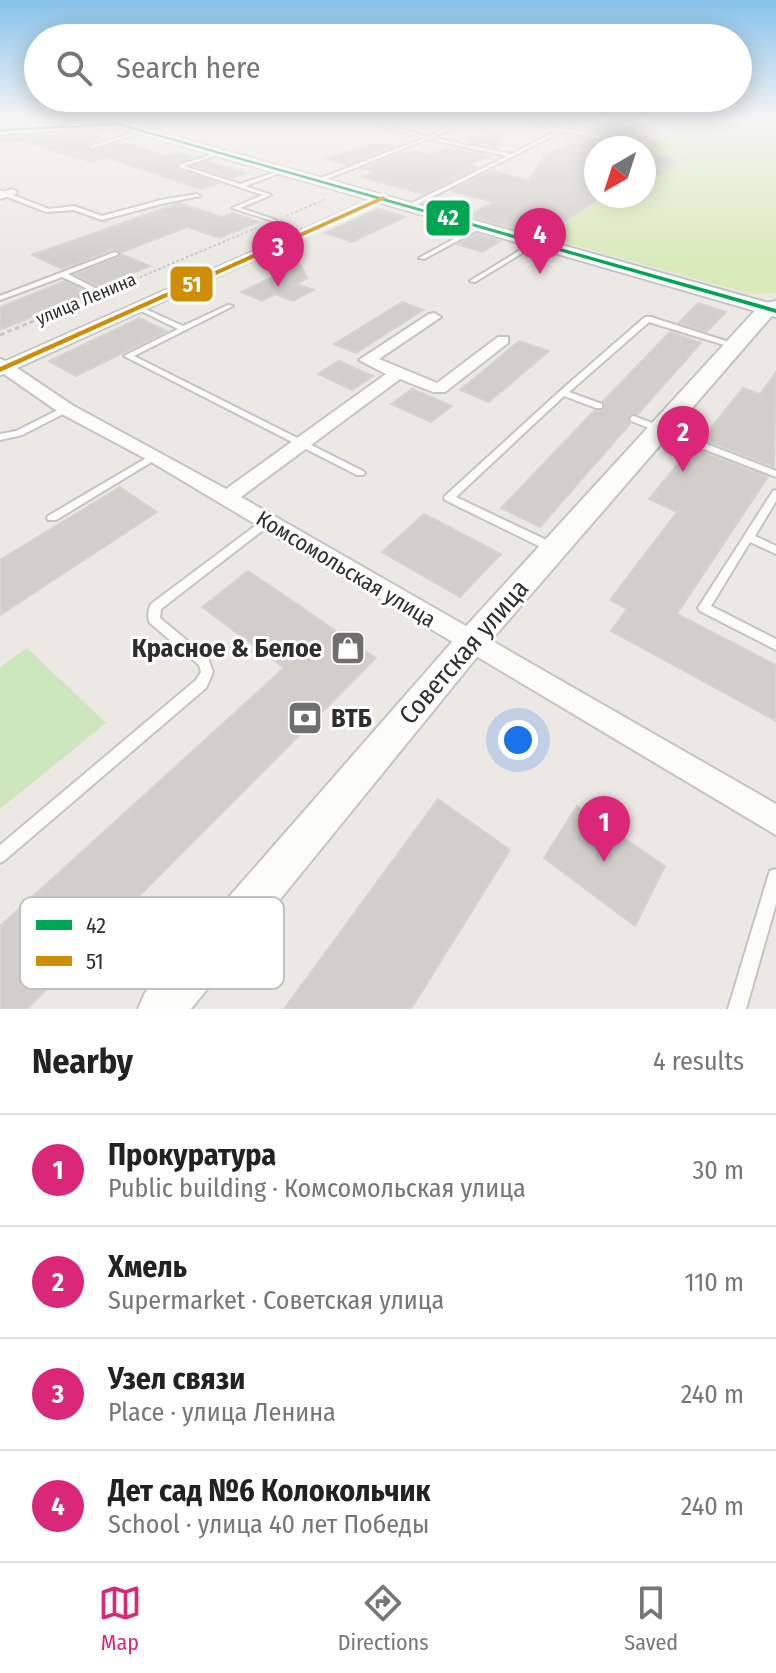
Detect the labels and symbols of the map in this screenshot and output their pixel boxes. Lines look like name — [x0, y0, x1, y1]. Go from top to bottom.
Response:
north arrow — [584, 136, 656, 208]
line badge: 42 — [425, 199, 471, 237]
text: 42 — [437, 204, 459, 231]
pin: 4 — [514, 208, 566, 274]
pin: 3 — [252, 221, 304, 287]
line badge: 51 — [169, 265, 214, 303]
street label: улица Ленина — [33, 268, 139, 330]
text: 51 — [183, 271, 201, 298]
pin: 2 — [657, 406, 709, 472]
street label: Комсомольская улица — [251, 505, 441, 633]
street label: Советская улица — [393, 573, 535, 731]
shop icon: Красное & Белое — [329, 629, 367, 667]
place label: Красное & Белое — [132, 633, 322, 664]
bank icon: ВТБ — [286, 699, 324, 737]
place label: ВТБ — [331, 703, 372, 734]
your location — [498, 720, 538, 760]
pin: 1 — [578, 796, 630, 862]
legend — [20, 897, 284, 989]
text: 42 — [86, 912, 106, 939]
text: 51 — [86, 948, 104, 975]

